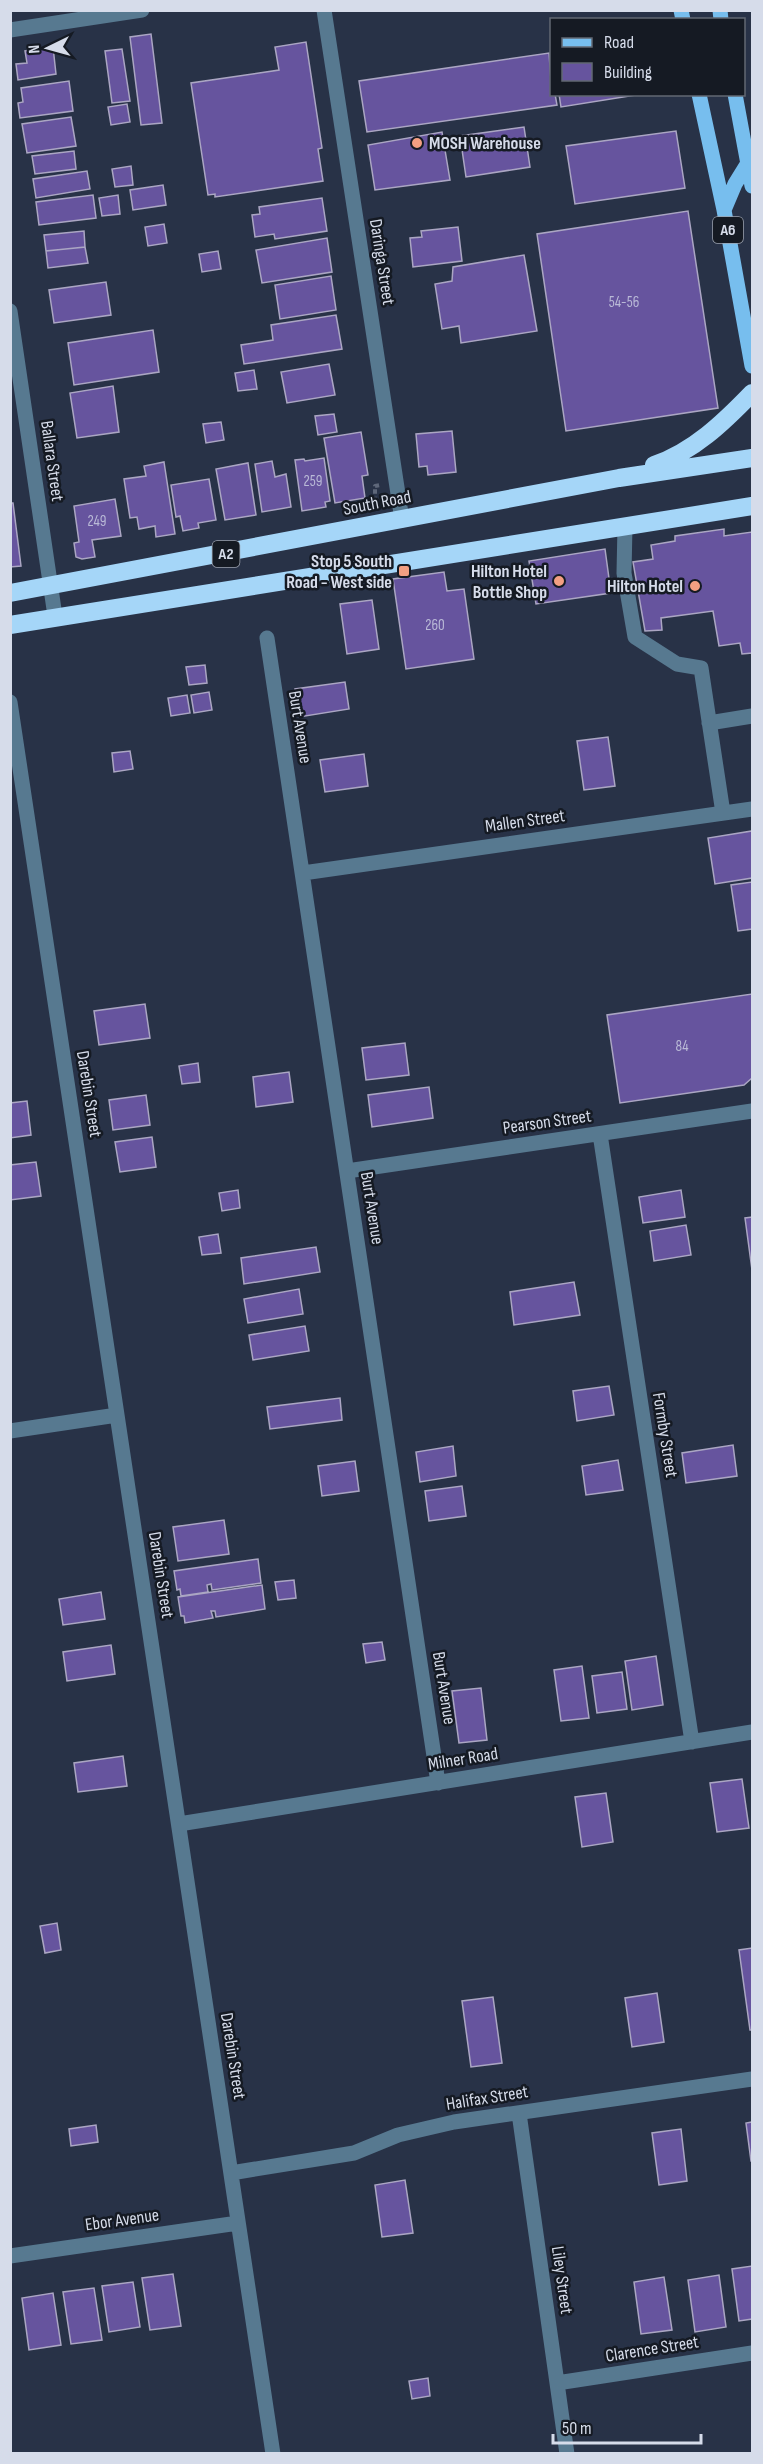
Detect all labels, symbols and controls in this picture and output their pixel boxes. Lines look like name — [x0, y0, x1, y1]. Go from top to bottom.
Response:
north arrow — [18, 18, 78, 78]
legend — [550, 18, 745, 96]
text: Road — [604, 32, 634, 53]
text: N — [25, 44, 44, 54]
text: Building — [604, 62, 652, 83]
place label: MOSH Warehouse — [429, 133, 541, 154]
marker: MOSH Warehouse — [410, 136, 424, 150]
road number: A6 — [713, 217, 743, 243]
street label: Daringa Street — [365, 218, 399, 307]
house number: 54-56 — [609, 293, 639, 312]
street label: Ballara Street — [36, 419, 68, 503]
house number: 259 — [304, 472, 322, 491]
street label: South Road — [341, 486, 413, 520]
house number: 249 — [87, 512, 107, 531]
road number: A2 — [212, 541, 240, 567]
place label: Stop 5 South Road - West side — [286, 551, 392, 593]
place label: Hilton Hotel Bottle Shop — [471, 561, 547, 603]
marker: Stop 5 South Road - West side — [397, 564, 411, 578]
marker: Hilton Hotel Bottle Shop — [552, 574, 566, 588]
place label: Hilton Hotel — [607, 576, 683, 597]
marker: Hilton Hotel — [688, 579, 702, 593]
house number: 260 — [425, 616, 445, 635]
street label: Burt Avenue — [284, 689, 316, 765]
street label: Mallen Street — [484, 805, 567, 837]
house number: 84 — [675, 1037, 689, 1056]
street label: Darebin Street — [72, 1049, 106, 1139]
street label: Pearson Street — [501, 1105, 593, 1139]
street label: Burt Avenue — [356, 1170, 388, 1246]
street label: Formby Street — [648, 1391, 682, 1480]
street label: Darebin Street — [144, 1530, 178, 1620]
street label: Burt Avenue — [428, 1650, 460, 1726]
street label: Milner Road — [427, 1743, 499, 1775]
street label: Darebin Street — [216, 2011, 250, 2101]
street label: Halifax Street — [445, 2081, 530, 2115]
street label: Ebor Avenue — [84, 2204, 160, 2236]
street label: Liley Street — [547, 2245, 577, 2316]
street label: Clarence Street — [604, 2331, 701, 2367]
scale bar — [553, 2407, 702, 2445]
text: 50 m — [562, 2418, 592, 2439]

